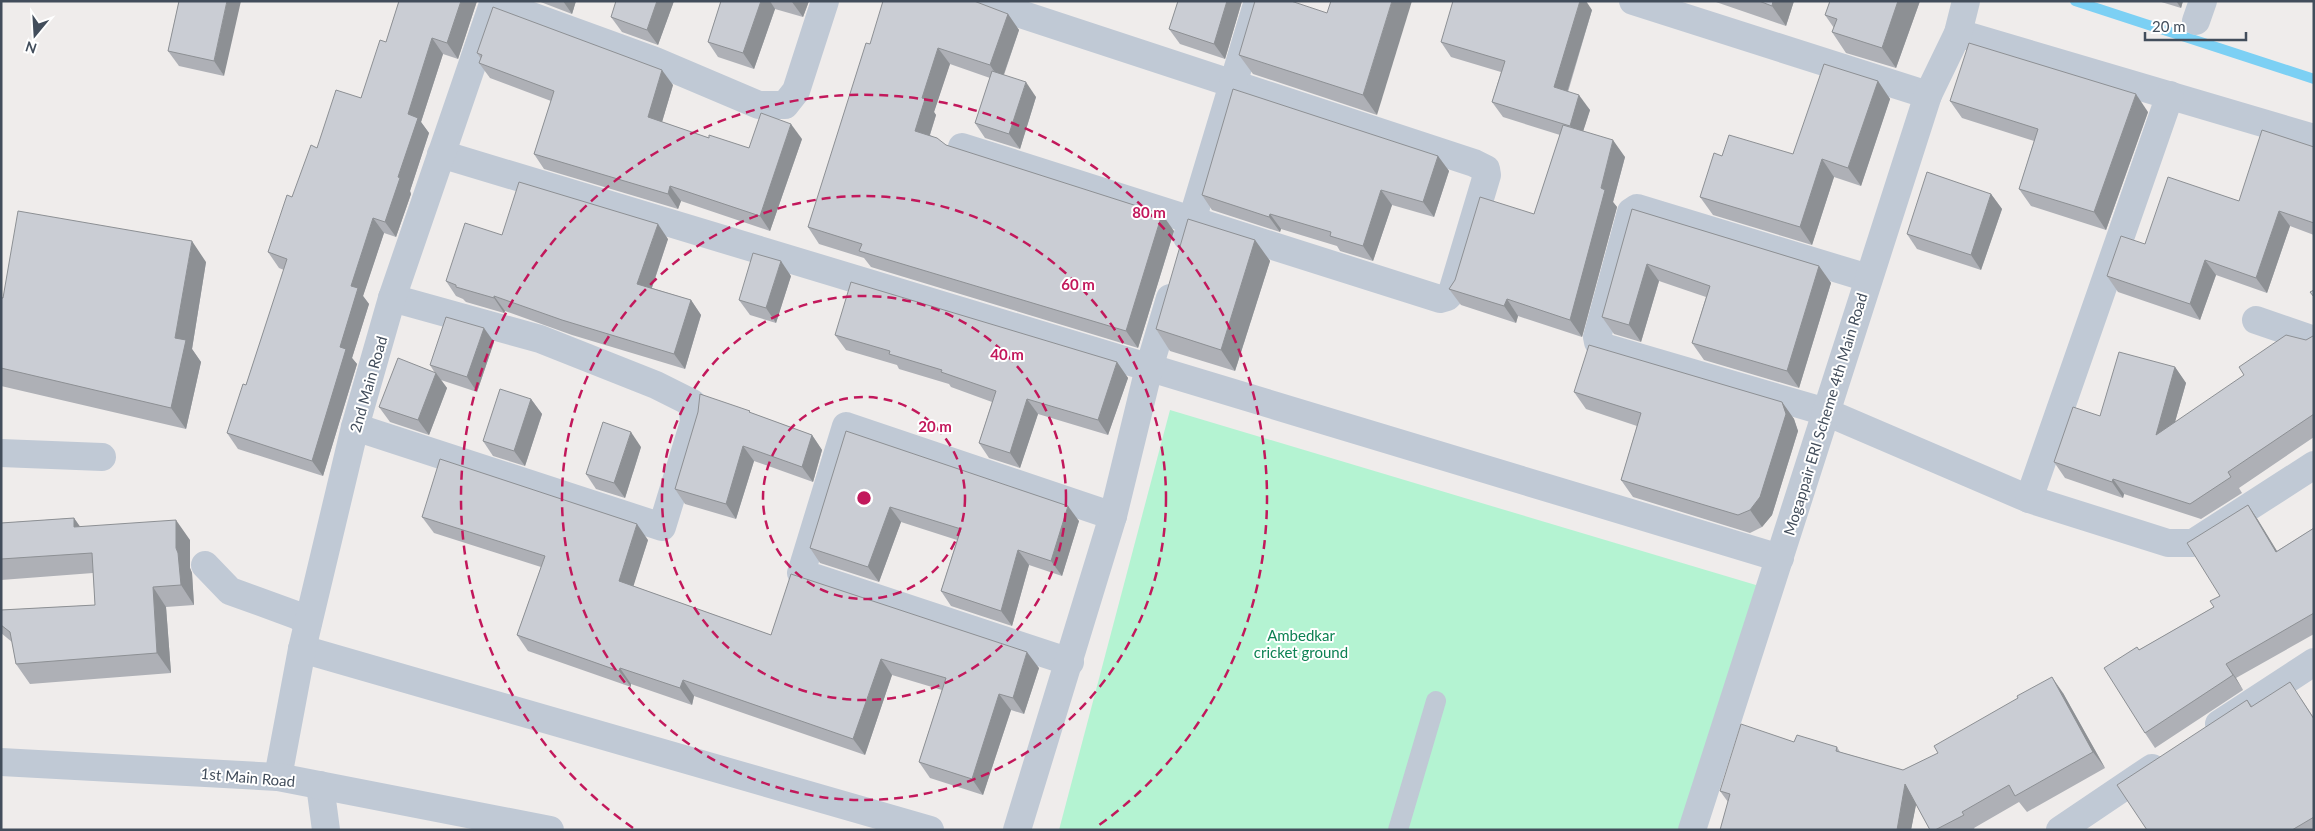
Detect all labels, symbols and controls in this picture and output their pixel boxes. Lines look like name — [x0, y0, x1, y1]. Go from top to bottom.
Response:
north arrow — [10, 10, 60, 60]
scale bar — [2145, 10, 2246, 42]
text: 20 m — [2152, 17, 2186, 35]
text: N — [23, 38, 39, 58]
text: 80 m — [1132, 203, 1166, 221]
text: 60 m — [1061, 275, 1095, 293]
street label: Mogappair ERI Scheme 4th Main Road — [1779, 291, 1871, 537]
street label: 2nd Main Road — [346, 334, 390, 434]
text: 40 m — [990, 345, 1024, 363]
text: 20 m — [918, 417, 952, 435]
centre of rings — [855, 489, 873, 507]
park label: Ambedkar cricket ground — [1254, 626, 1348, 661]
street label: 1st Main Road — [200, 764, 296, 790]

